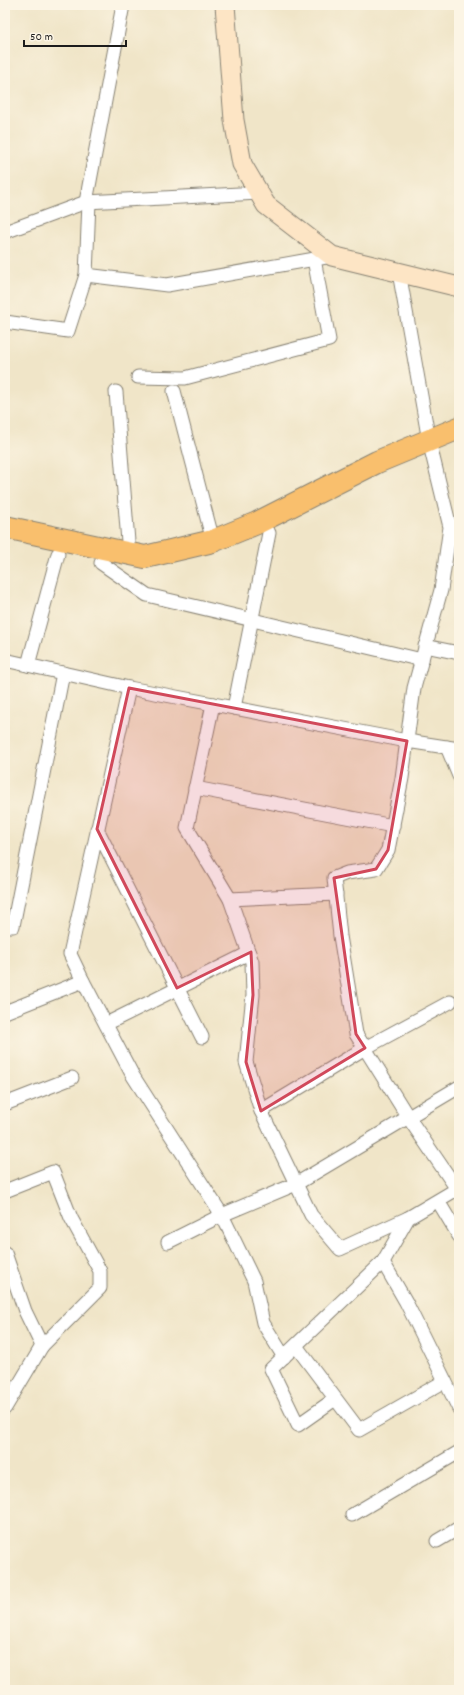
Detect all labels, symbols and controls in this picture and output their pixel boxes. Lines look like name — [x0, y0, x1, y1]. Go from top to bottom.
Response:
scale bar — [24, 22, 126, 48]
text: 50 m — [30, 29, 53, 46]

